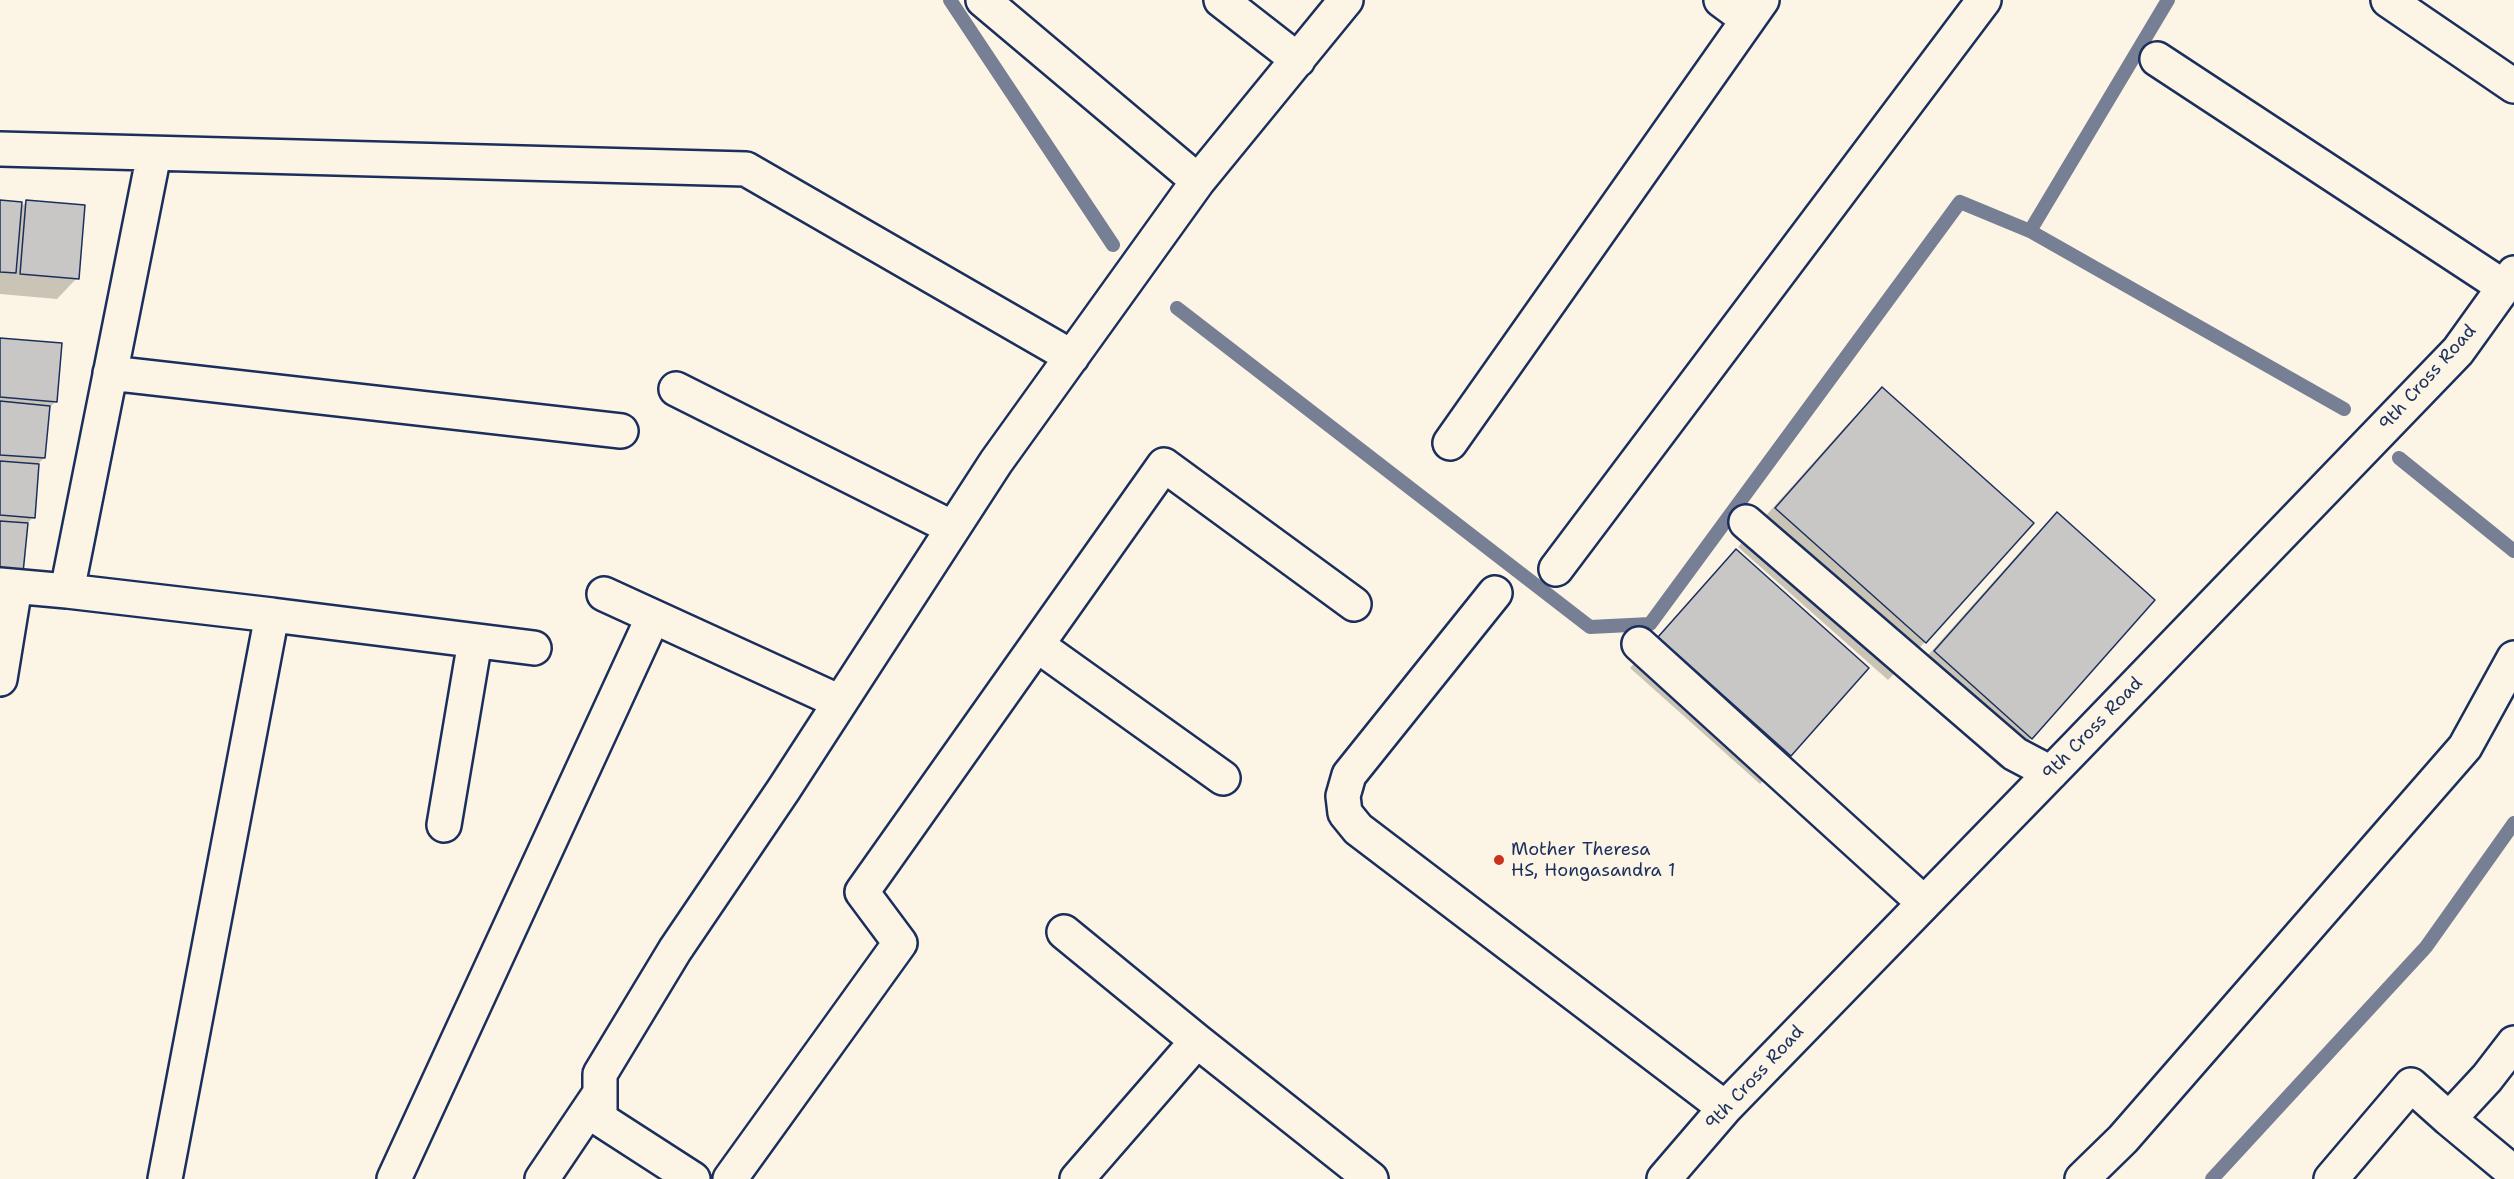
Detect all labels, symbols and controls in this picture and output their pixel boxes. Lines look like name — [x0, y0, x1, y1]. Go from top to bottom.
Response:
street label: 9th Cross Road — [2375, 321, 2481, 435]
street label: 9th Cross Road — [2038, 673, 2148, 785]
place label: Mother Theresa HS, Hongasandra 1 — [1511, 839, 1675, 882]
marker: Mother Theresa HS, Hongasandra 1 — [1492, 853, 1506, 867]
street label: 9th Cross Road — [1701, 1021, 1809, 1135]

